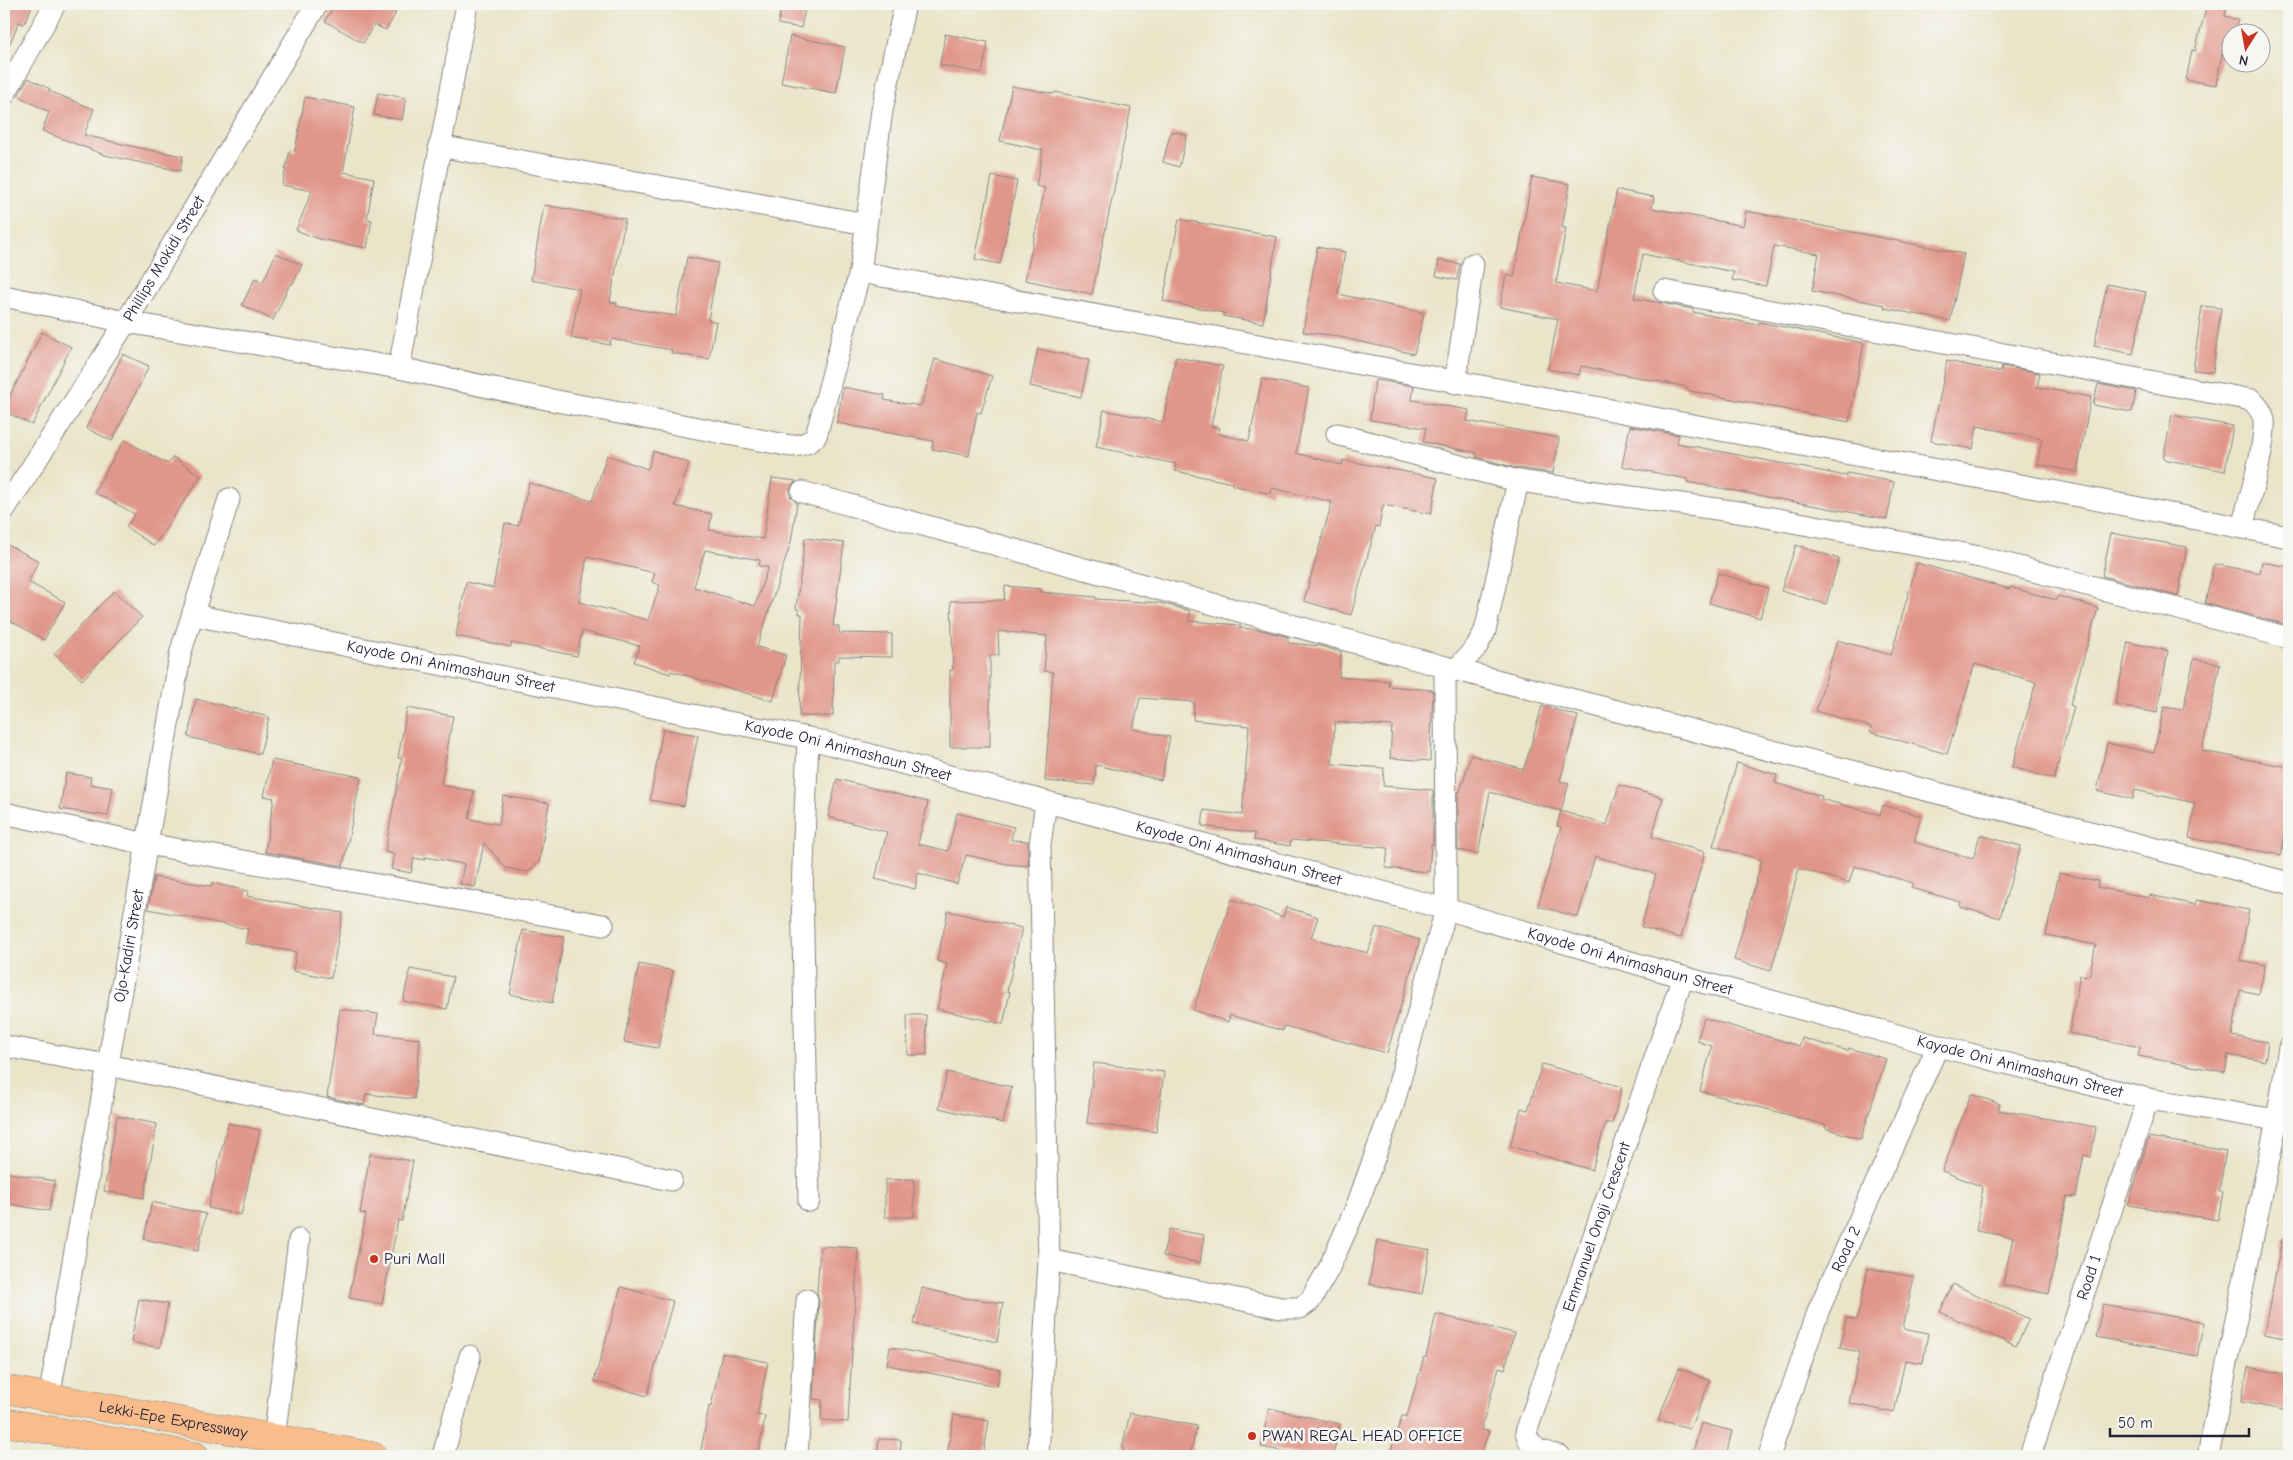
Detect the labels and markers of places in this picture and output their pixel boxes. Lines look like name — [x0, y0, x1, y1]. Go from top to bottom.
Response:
place label: Puri Mall — [384, 1250, 445, 1268]
marker: Puri Mall — [368, 1253, 380, 1265]
place label: PWAN REGAL HEAD OFFICE — [1262, 1427, 1463, 1445]
marker: PWAN REGAL HEAD OFFICE — [1246, 1430, 1258, 1442]

